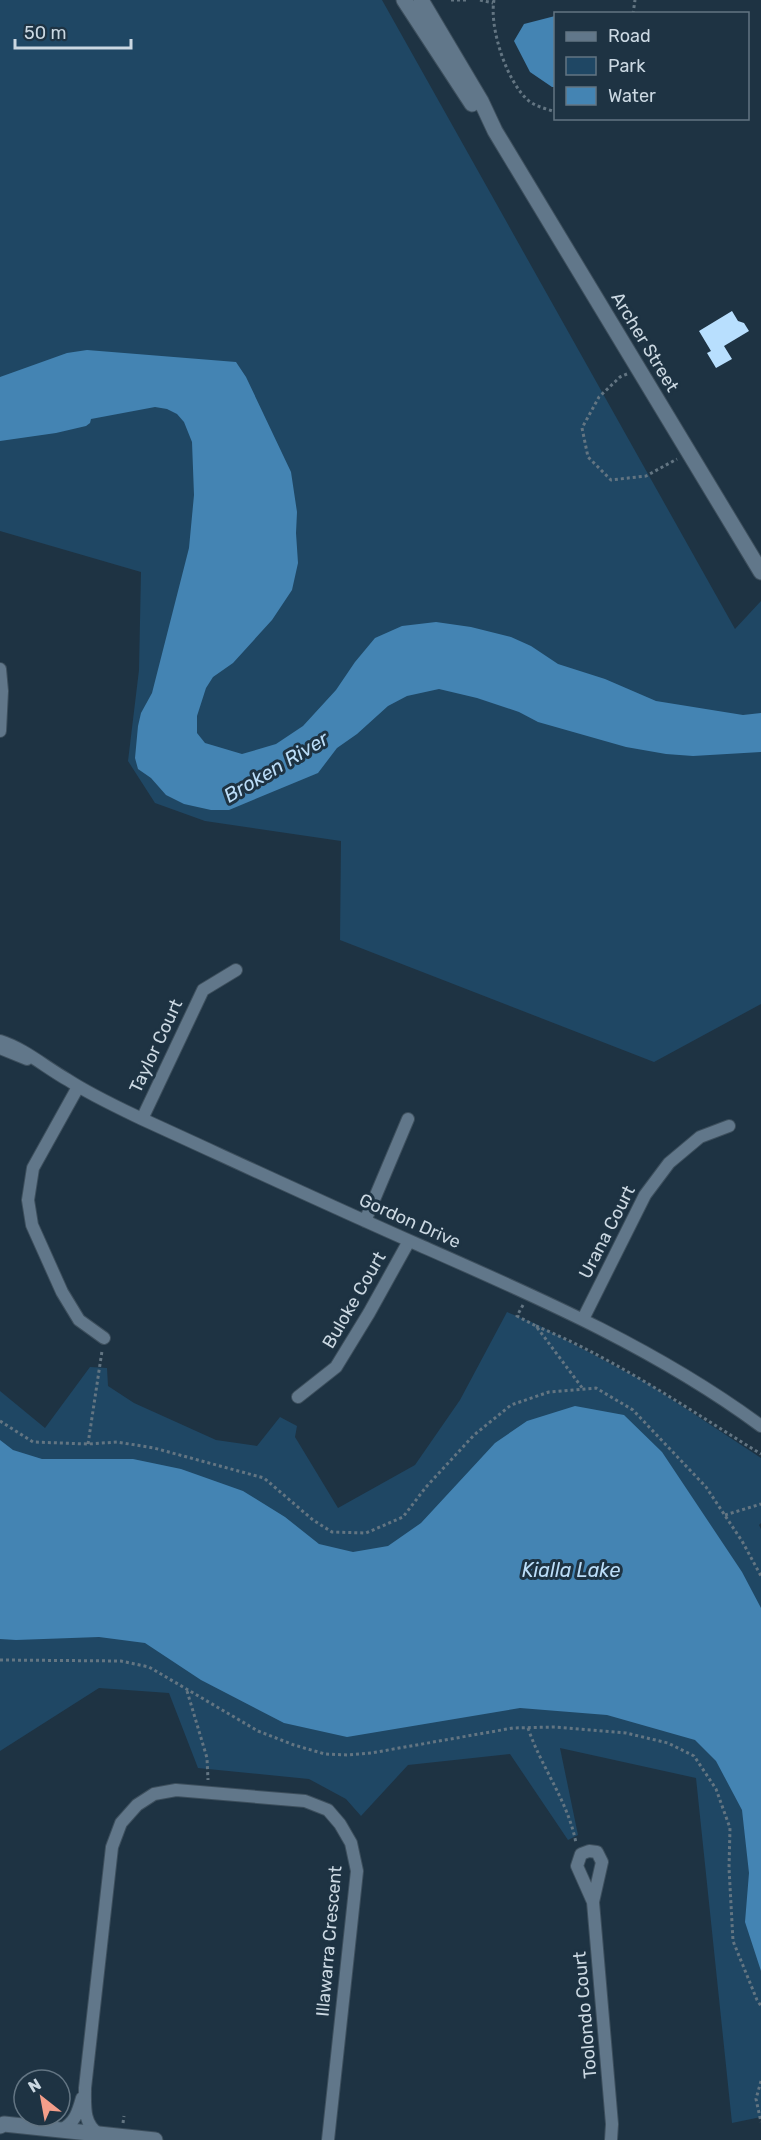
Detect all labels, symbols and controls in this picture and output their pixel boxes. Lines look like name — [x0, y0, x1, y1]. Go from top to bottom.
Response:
scale bar — [15, 12, 130, 50]
legend — [554, 12, 749, 120]
text: 50 m — [24, 22, 67, 44]
text: Road — [608, 25, 651, 47]
text: Park — [608, 55, 646, 77]
text: Water — [608, 85, 656, 107]
street label: Archer Street — [607, 288, 683, 396]
water label: Broken River — [219, 726, 334, 808]
street label: Taylor Court — [125, 996, 187, 1096]
street label: Urana Court — [574, 1182, 640, 1282]
street label: Gordon Drive — [356, 1189, 464, 1253]
street label: Buloke Court — [317, 1248, 391, 1352]
water label: Kialla Lake — [522, 1558, 620, 1582]
street label: Illawarra Crescent — [311, 1865, 347, 2017]
street label: Toolondo Court — [568, 1951, 602, 2079]
north arrow — [12, 2068, 72, 2128]
text: N — [25, 2074, 44, 2097]

